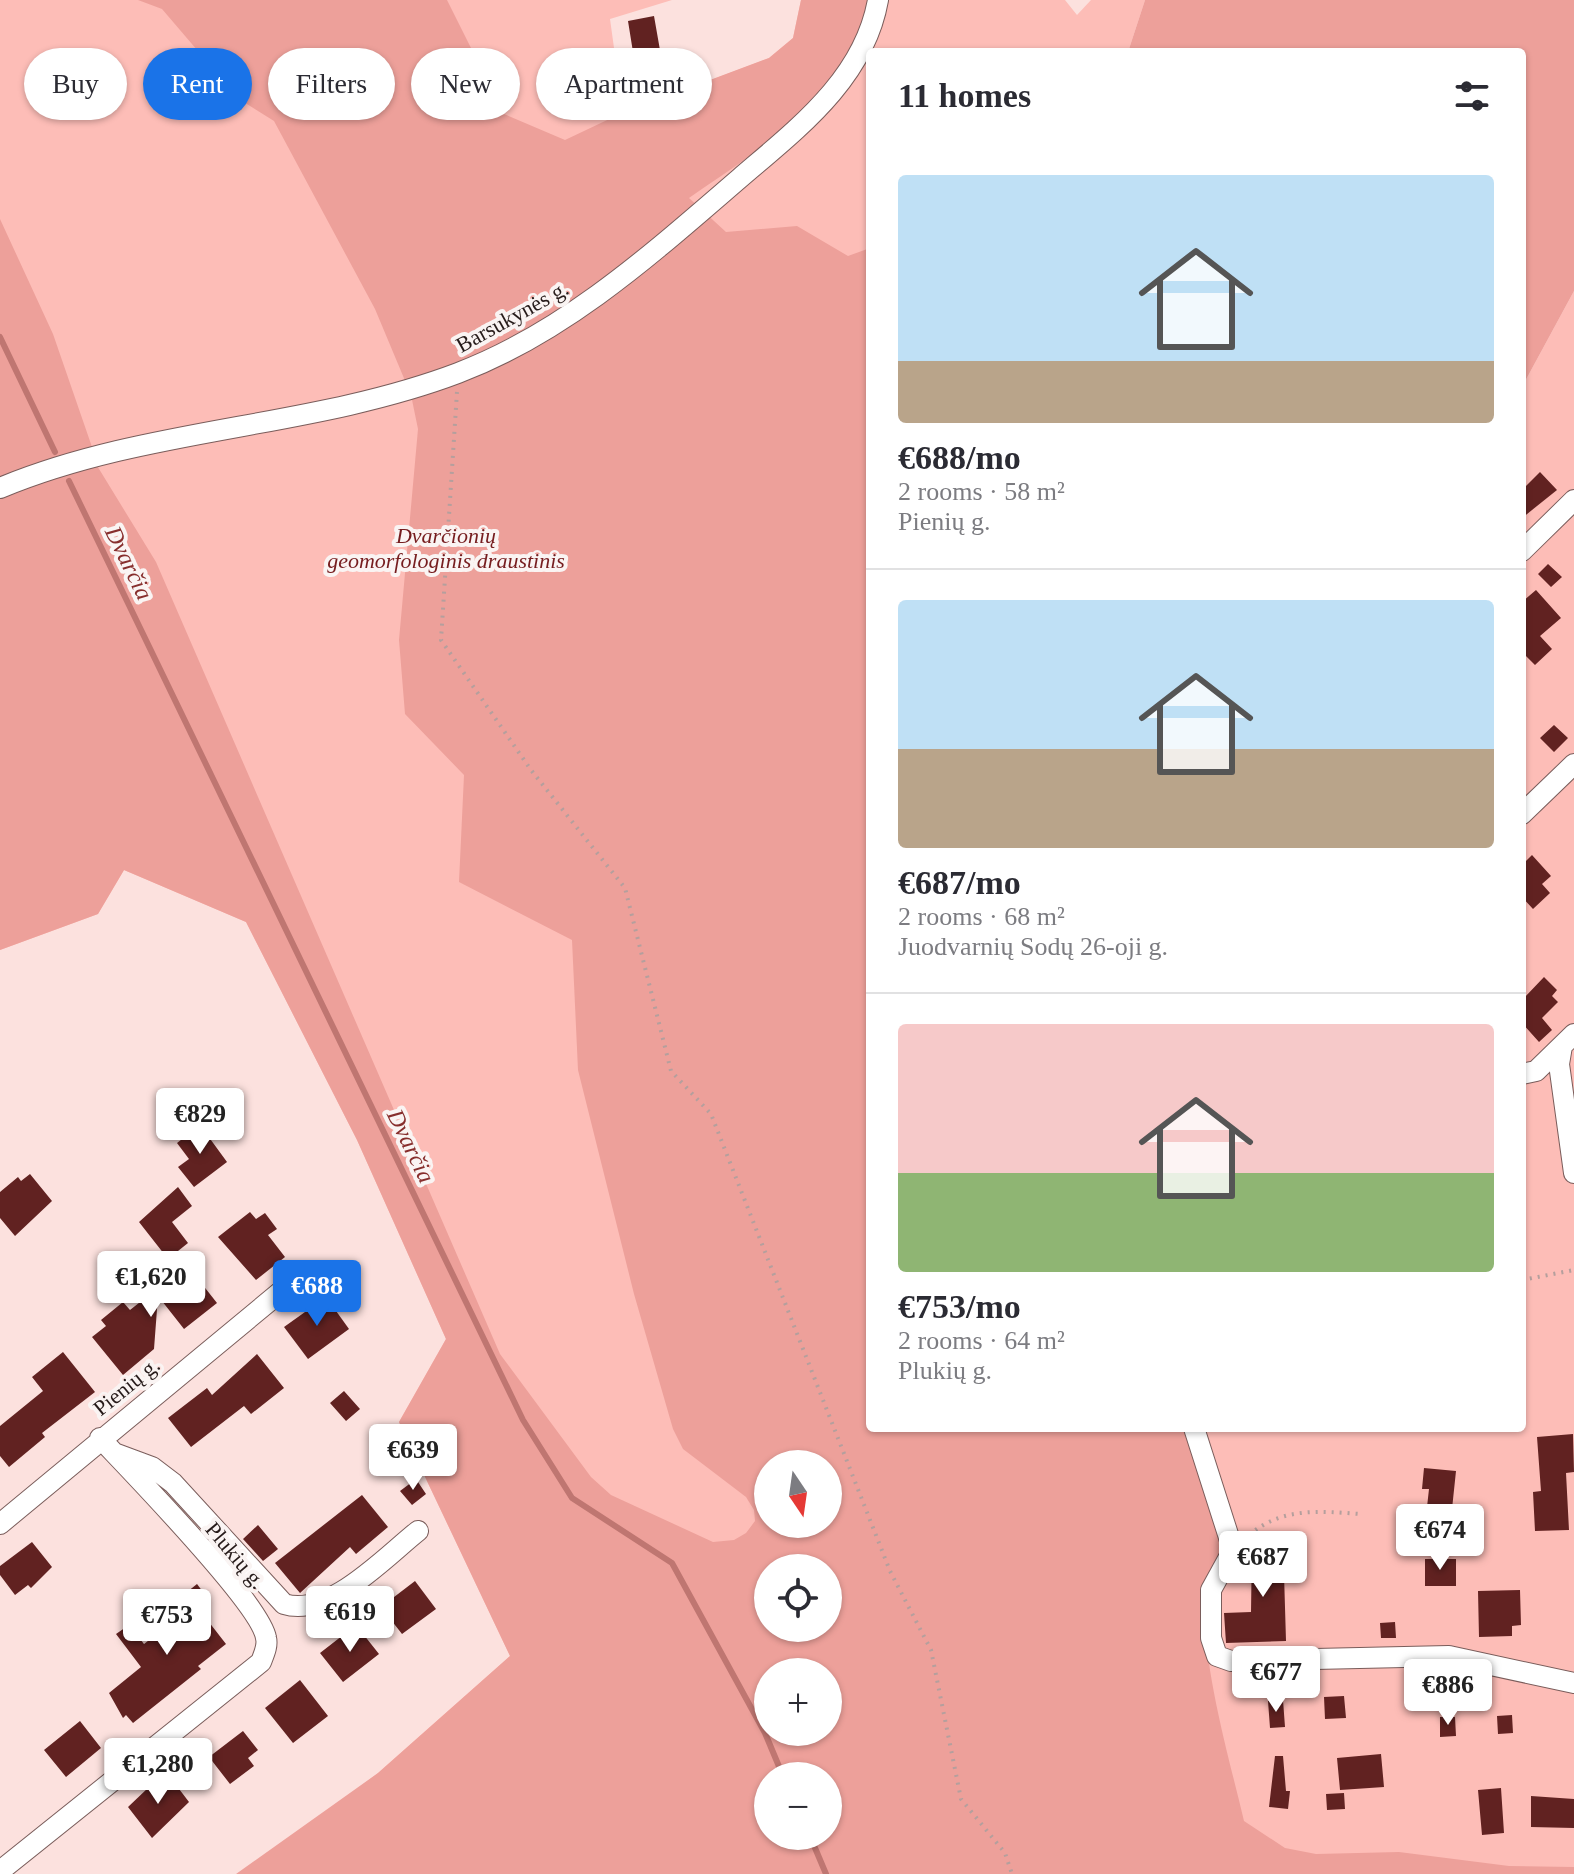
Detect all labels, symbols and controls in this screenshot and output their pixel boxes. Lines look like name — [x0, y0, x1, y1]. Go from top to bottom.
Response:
chip: Buy — [24, 48, 127, 120]
chip: Rent — [143, 48, 252, 120]
chip: Filters — [268, 48, 395, 120]
chip: New — [411, 48, 520, 120]
chip: Apartment — [536, 48, 712, 120]
icon: filters — [1450, 74, 1494, 118]
text: 11 homes — [898, 77, 1031, 114]
icon: home — [1124, 227, 1268, 371]
street label: Barsukynės g. — [452, 275, 573, 358]
text: €688/mo — [898, 439, 1021, 476]
text: 2 rooms · 58 m² — [898, 477, 1065, 506]
text: Pienių g. — [898, 507, 990, 536]
water label: Dvarčia — [100, 521, 158, 604]
park label: Dvarčionių geomorfologinis draustinis — [327, 523, 565, 573]
icon: home — [1124, 652, 1268, 796]
text: €687/mo — [898, 864, 1021, 901]
text: 2 rooms · 68 m² — [898, 902, 1065, 931]
text: Juodvarnių Sodų 26-oji g. — [898, 932, 1168, 961]
icon: home — [1124, 1076, 1268, 1220]
pin: €829 — [153, 1088, 247, 1156]
text: €829 — [174, 1099, 226, 1128]
water label: Dvarčia — [382, 1104, 440, 1187]
pin: €1,620 — [86, 1251, 216, 1319]
pin: €688 — [270, 1260, 364, 1328]
text: €1,620 — [115, 1262, 187, 1291]
text: €688 — [291, 1271, 343, 1300]
text: €753/mo — [898, 1288, 1021, 1325]
text: 2 rooms · 64 m² — [898, 1326, 1065, 1355]
street label: Pienių g. — [88, 1352, 165, 1421]
text: Plukių g. — [898, 1356, 992, 1385]
pin: €639 — [366, 1424, 460, 1492]
text: €639 — [387, 1435, 439, 1464]
north arrow — [754, 1450, 842, 1538]
map controls — [754, 1450, 842, 1850]
pin: €674 — [1393, 1504, 1487, 1572]
text: €674 — [1414, 1515, 1466, 1544]
street label: Plukių g. — [201, 1517, 271, 1594]
pin: €687 — [1216, 1531, 1310, 1599]
text: €687 — [1237, 1542, 1289, 1571]
button: locate — [754, 1554, 842, 1642]
pin: €619 — [303, 1586, 397, 1654]
pin: €753 — [120, 1589, 214, 1657]
text: €619 — [324, 1597, 376, 1626]
text: €753 — [141, 1600, 193, 1629]
pin: €677 — [1229, 1646, 1323, 1714]
text: €677 — [1250, 1657, 1302, 1686]
button: + — [754, 1658, 842, 1746]
pin: €886 — [1401, 1659, 1495, 1727]
text: €886 — [1422, 1670, 1474, 1699]
pin: €1,280 — [93, 1738, 223, 1806]
text: €1,280 — [122, 1749, 194, 1778]
button: − — [754, 1762, 842, 1850]

